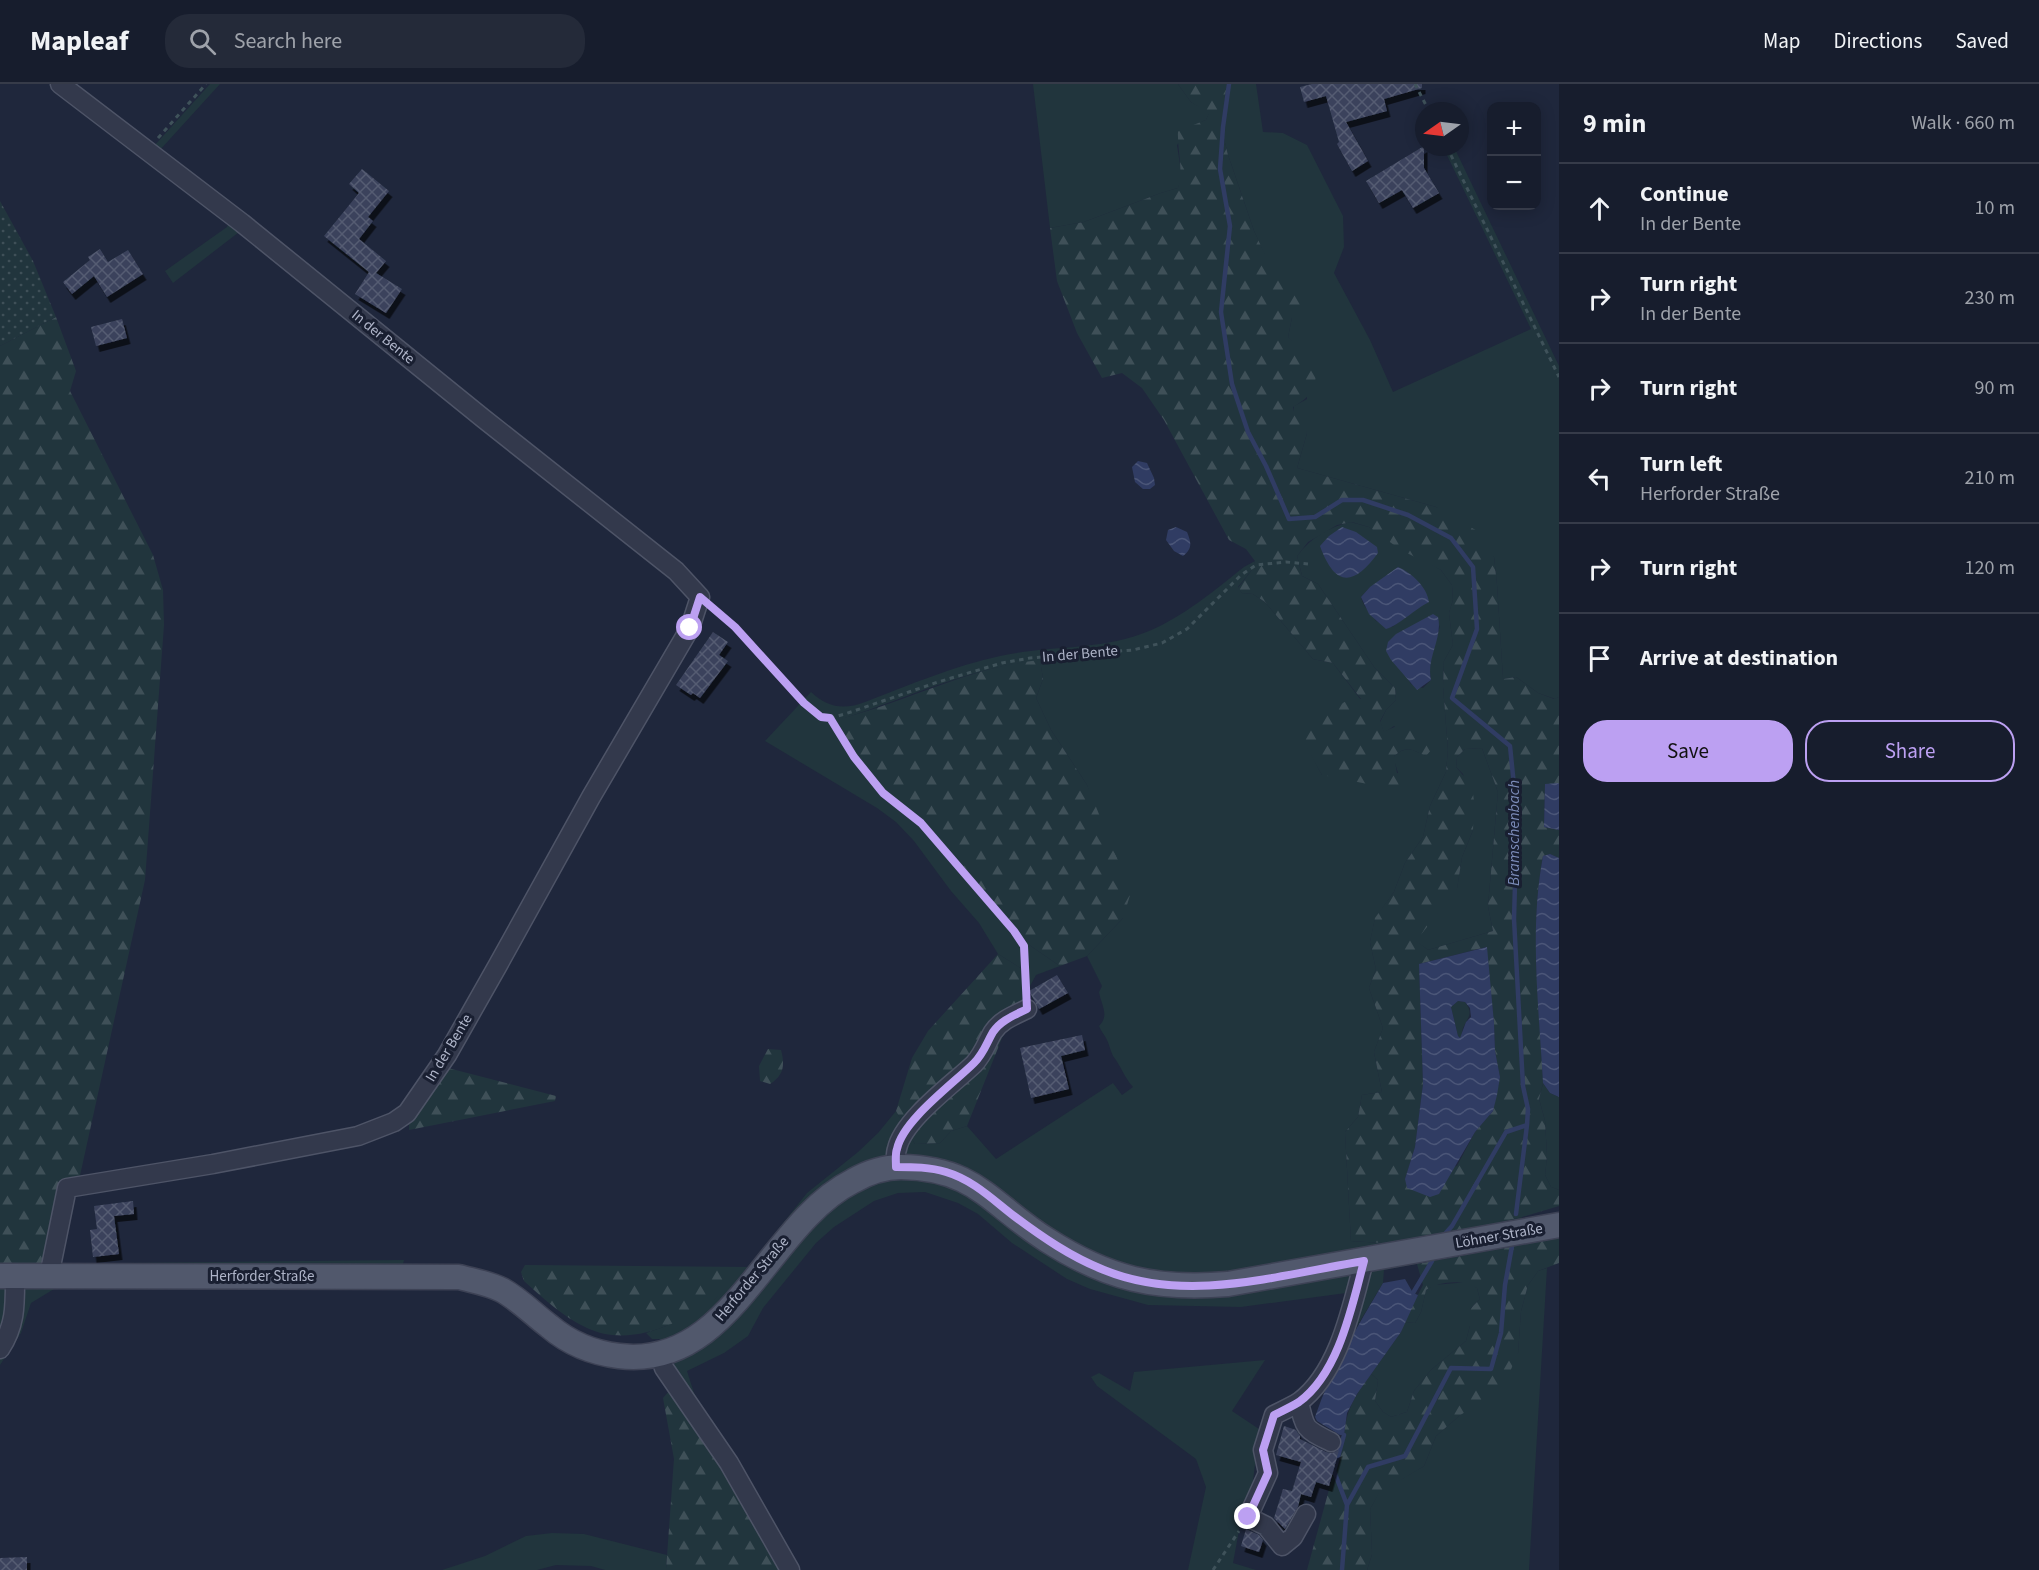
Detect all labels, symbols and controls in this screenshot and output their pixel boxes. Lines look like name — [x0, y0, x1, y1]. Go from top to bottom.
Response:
search box — [165, 14, 585, 68]
text: Mapleaf — [30, 21, 129, 61]
icon: search — [186, 25, 219, 58]
text: Search here — [234, 25, 342, 57]
text: Map — [1763, 26, 1801, 56]
text: Directions — [1834, 26, 1922, 56]
text: Saved — [1955, 26, 2009, 56]
north arrow — [1415, 102, 1469, 156]
map controls — [1487, 102, 1541, 210]
button: + — [1487, 102, 1541, 156]
text: 9 min — [1583, 105, 1646, 142]
text: Walk · 660 m — [1911, 109, 2015, 137]
button: − — [1487, 156, 1541, 210]
text: Continue — [1640, 178, 1729, 210]
icon: ahead — [1583, 192, 1616, 225]
text: 10 m — [1975, 194, 2015, 222]
text: In der Bente — [1640, 210, 1741, 238]
text: Turn right — [1640, 268, 1737, 300]
icon: right — [1583, 282, 1616, 315]
text: 230 m — [1965, 284, 2015, 312]
text: In der Bente — [1640, 300, 1741, 328]
street label: In der Bente — [347, 305, 419, 369]
icon: right — [1583, 372, 1616, 405]
text: Turn right — [1640, 372, 1737, 404]
text: 90 m — [1975, 374, 2015, 402]
text: Turn left — [1640, 448, 1722, 480]
icon: left — [1583, 462, 1616, 495]
text: 210 m — [1965, 464, 2015, 492]
text: Herforder Straße — [1640, 480, 1780, 508]
icon: right — [1583, 552, 1616, 585]
text: Turn right — [1640, 552, 1737, 584]
text: 120 m — [1965, 554, 2015, 582]
route start — [676, 614, 702, 640]
street label: In der Bente — [1041, 640, 1119, 668]
icon: arrive — [1583, 642, 1616, 675]
text: Arrive at destination — [1640, 642, 1838, 674]
button: Save — [1583, 720, 1793, 782]
button: Share — [1805, 720, 2015, 782]
water label: Bramschenbach — [1503, 780, 1525, 886]
street label: In der Bente — [420, 1010, 478, 1086]
street label: Löhner Straße — [1454, 1218, 1544, 1254]
street label: Herforder Straße — [710, 1232, 794, 1326]
street label: Herforder Straße — [209, 1266, 315, 1287]
route end — [1234, 1503, 1260, 1529]

